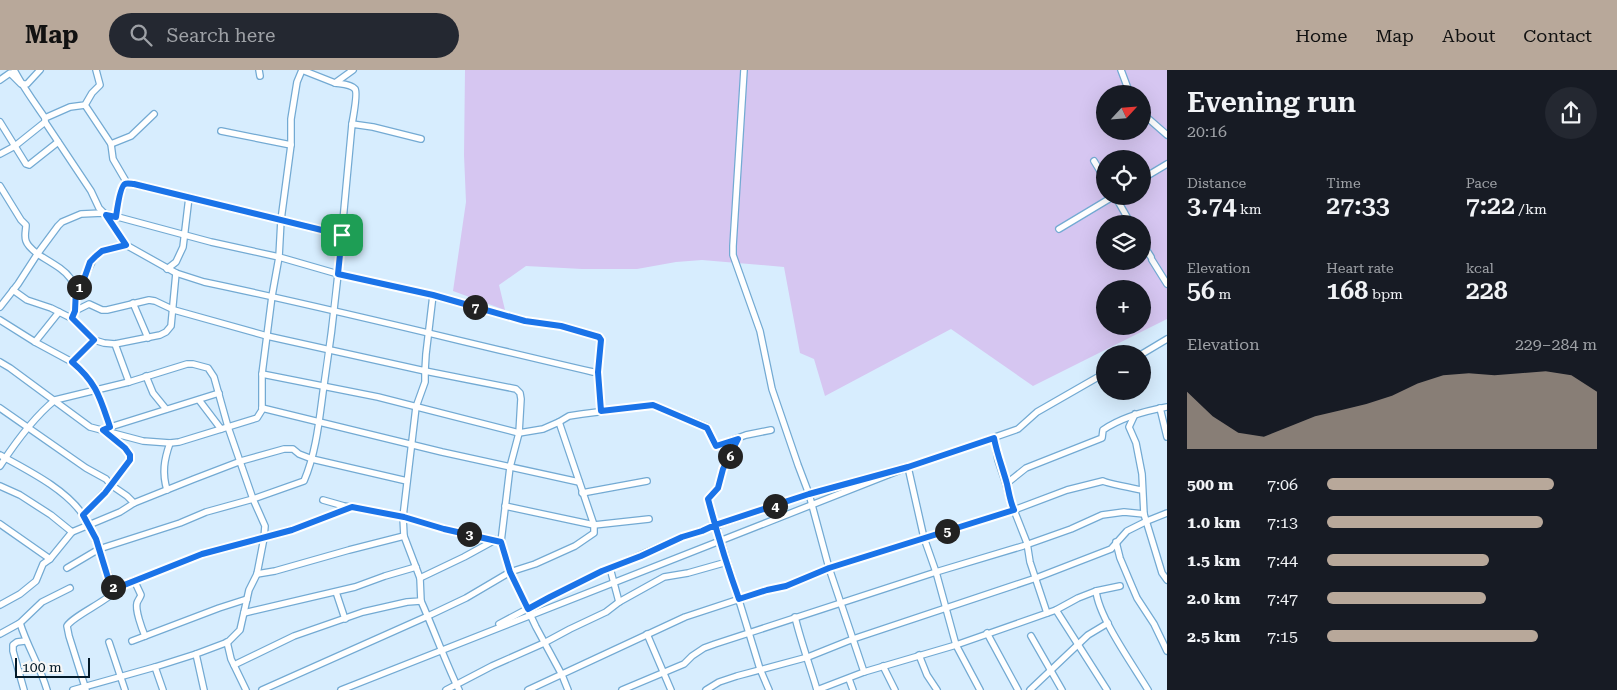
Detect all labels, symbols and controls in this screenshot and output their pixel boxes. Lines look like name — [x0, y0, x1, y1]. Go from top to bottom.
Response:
search box — [109, 13, 459, 58]
text: Map — [25, 21, 79, 49]
icon: search — [127, 21, 155, 49]
text: Search here — [167, 24, 275, 47]
text: Home — [1295, 25, 1347, 46]
text: Map — [1375, 25, 1414, 46]
text: About — [1442, 25, 1495, 46]
text: Contact — [1523, 25, 1592, 46]
north arrow — [1096, 85, 1151, 140]
map controls — [1096, 85, 1151, 400]
text: Evening run — [1187, 86, 1356, 119]
button: share — [1545, 87, 1597, 139]
text: 20:16 — [1187, 122, 1227, 141]
button: locate — [1096, 150, 1151, 205]
text: Distance — [1187, 175, 1246, 191]
text: Time — [1326, 175, 1361, 191]
text: Pace — [1466, 175, 1497, 191]
text: 3.74 — [1187, 191, 1236, 220]
text: 27:33 — [1326, 191, 1390, 220]
text: 7:22 — [1466, 191, 1515, 220]
text: km — [1236, 201, 1262, 217]
text: /km — [1515, 201, 1547, 217]
pin — [321, 214, 363, 256]
button: layers — [1096, 215, 1151, 270]
icon: arrive — [328, 221, 356, 249]
text: Elevation — [1187, 260, 1250, 276]
text: Heart rate — [1326, 260, 1394, 276]
text: kcal — [1466, 260, 1494, 276]
pin: 1 — [66, 274, 92, 300]
text: 56 — [1187, 276, 1215, 305]
text: 168 — [1326, 276, 1368, 305]
text: 228 — [1466, 276, 1508, 305]
text: 1 — [76, 279, 83, 295]
button: + — [1096, 280, 1151, 335]
text: m — [1215, 286, 1231, 302]
text: bpm — [1368, 286, 1403, 302]
pin: 7 — [462, 294, 488, 320]
text: 7 — [472, 299, 479, 315]
text: Elevation — [1187, 335, 1260, 354]
text: 229–284 m — [1515, 335, 1597, 354]
button: − — [1096, 345, 1151, 400]
pin: 6 — [718, 444, 742, 468]
text: 6 — [727, 448, 734, 464]
text: 500 m — [1187, 475, 1233, 494]
text: 7:06 — [1267, 475, 1298, 494]
pin: 4 — [762, 494, 788, 518]
text: 4 — [772, 498, 779, 514]
text: 1.0 km — [1187, 513, 1240, 532]
text: 7:13 — [1267, 513, 1298, 532]
pin: 5 — [934, 518, 960, 544]
pin: 3 — [456, 522, 482, 546]
text: 5 — [944, 523, 951, 539]
text: 3 — [466, 526, 473, 542]
text: 1.5 km — [1187, 551, 1240, 570]
text: 7:44 — [1267, 551, 1298, 570]
pin: 2 — [100, 574, 126, 600]
text: 2 — [110, 579, 117, 595]
text: 2.0 km — [1187, 589, 1240, 608]
text: 7:47 — [1267, 589, 1298, 608]
text: 2.5 km — [1187, 627, 1240, 646]
text: 7:15 — [1267, 627, 1298, 646]
scale bar — [15, 655, 90, 678]
text: 100 m — [22, 659, 62, 675]

